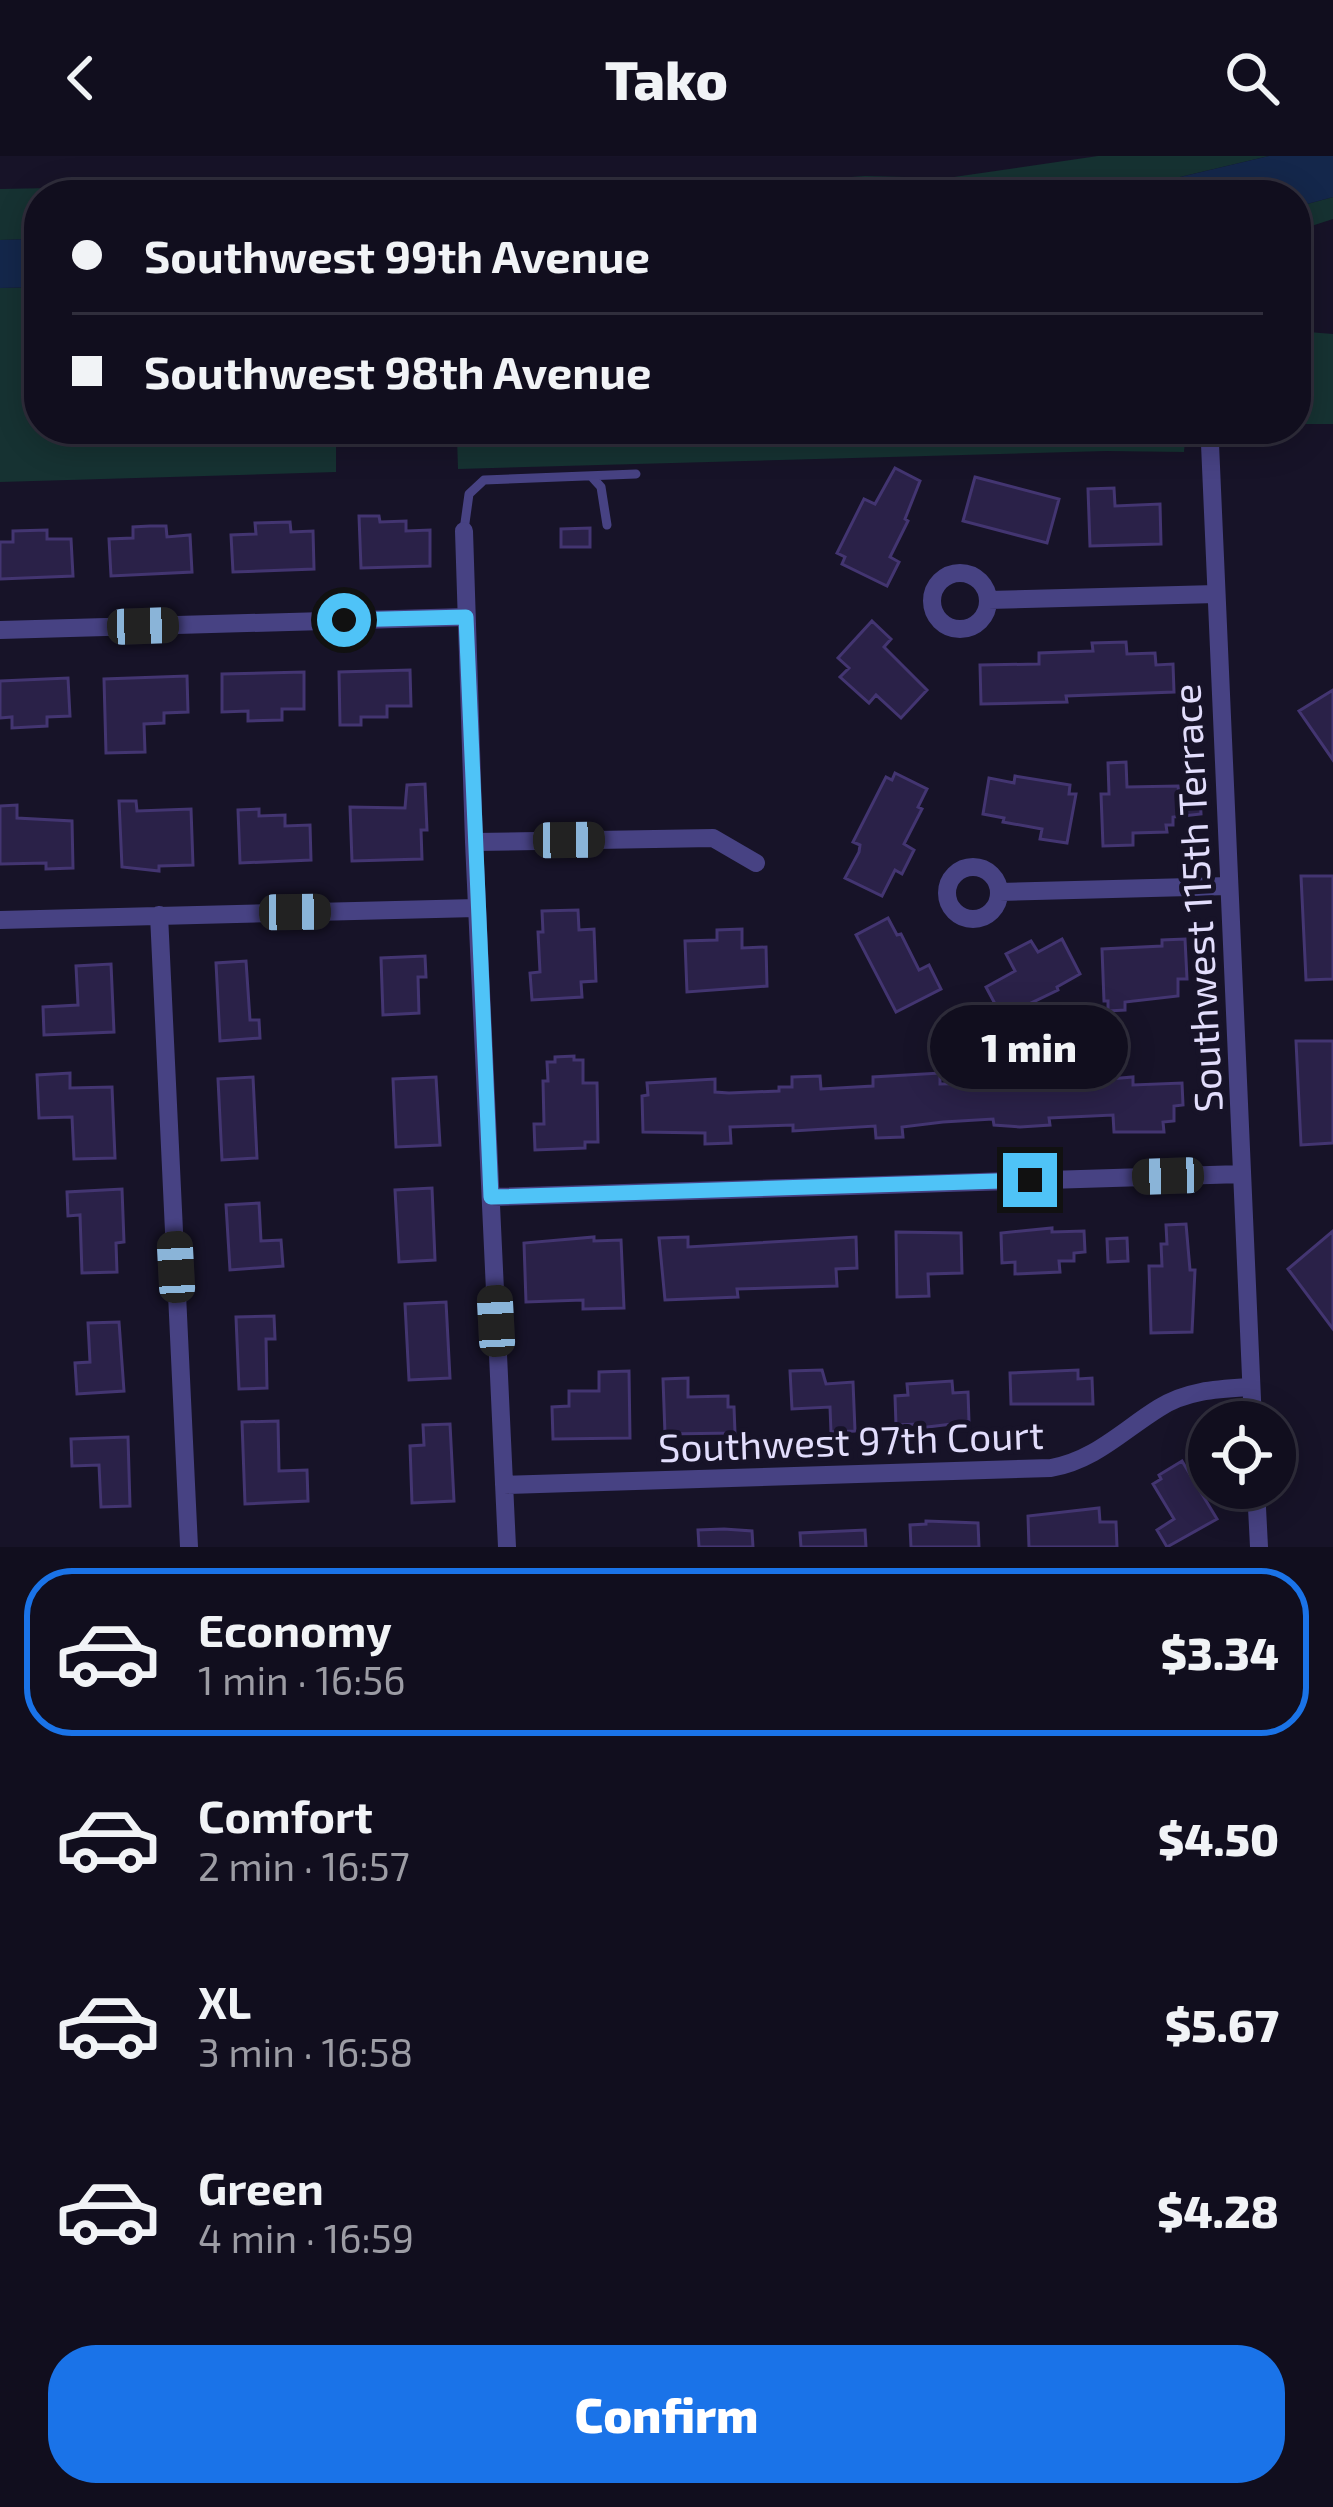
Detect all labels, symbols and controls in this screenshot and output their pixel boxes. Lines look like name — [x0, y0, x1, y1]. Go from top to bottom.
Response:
icon: back — [48, 45, 114, 111]
icon: search — [1219, 45, 1285, 111]
text: Tako — [605, 46, 728, 111]
text: Southwest 99th Avenue — [144, 228, 650, 282]
text: Southwest 98th Avenue — [144, 344, 651, 398]
route start — [317, 593, 371, 647]
car — [106, 607, 180, 645]
street label: Southwest 115th Terrace — [1161, 683, 1231, 1113]
car — [533, 821, 605, 859]
car — [259, 893, 331, 931]
callout: 1 min — [931, 1006, 1129, 1090]
text: 1 min — [981, 1023, 1077, 1070]
route end — [1003, 1153, 1057, 1207]
car — [1131, 1157, 1205, 1195]
car — [156, 1230, 196, 1304]
car — [476, 1284, 516, 1358]
map controls — [1188, 1401, 1296, 1509]
button: locate — [1188, 1401, 1296, 1509]
street label: Southwest 97th Court — [657, 1410, 1045, 1470]
icon: car — [54, 1598, 162, 1706]
text: Economy — [198, 1602, 392, 1656]
text: $3.34 — [1160, 1625, 1279, 1679]
text: 1 min · 16:56 — [198, 1656, 406, 1703]
icon: car — [54, 1784, 162, 1892]
text: Comfort — [198, 1788, 373, 1842]
text: $4.50 — [1158, 1811, 1279, 1865]
text: 2 min · 16:57 — [198, 1842, 410, 1889]
icon: car — [54, 1970, 162, 2078]
text: XL — [198, 1974, 251, 2028]
text: $5.67 — [1165, 1997, 1279, 2051]
text: 3 min · 16:58 — [198, 2028, 413, 2075]
icon: car — [54, 2156, 162, 2264]
text: Green — [198, 2160, 324, 2214]
text: $4.28 — [1157, 2183, 1279, 2237]
text: 4 min · 16:59 — [198, 2214, 414, 2261]
button: Confirm — [48, 2345, 1285, 2483]

